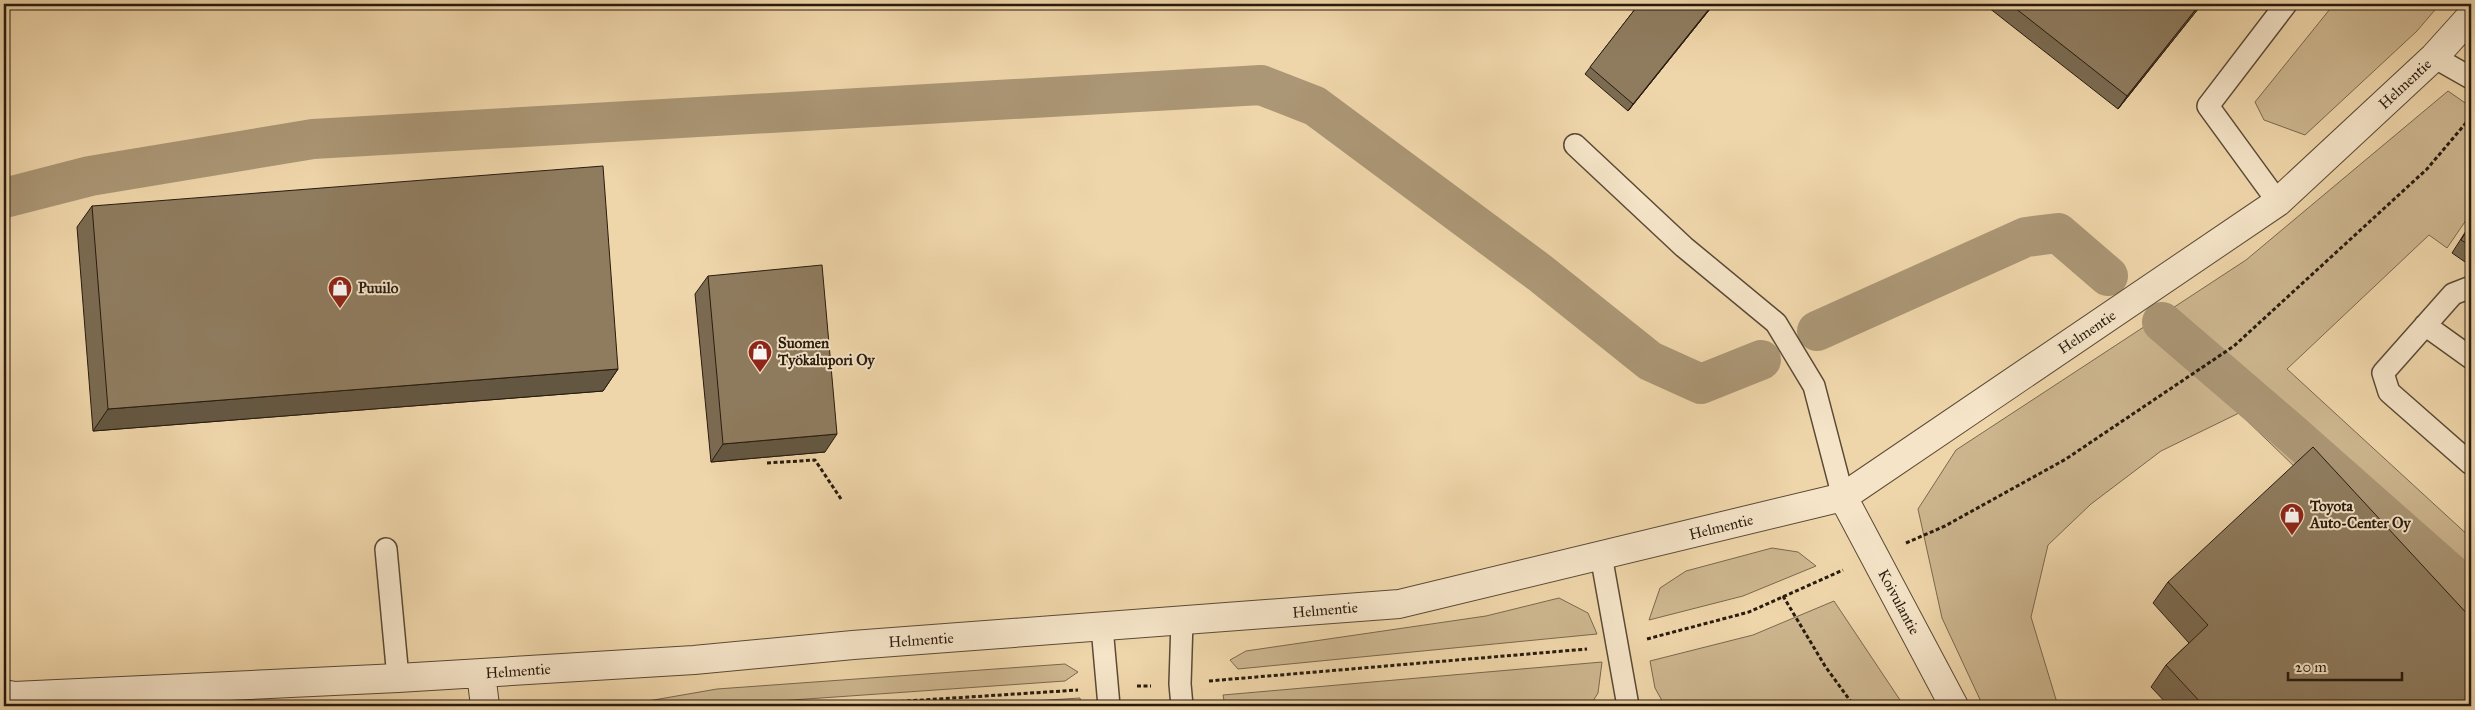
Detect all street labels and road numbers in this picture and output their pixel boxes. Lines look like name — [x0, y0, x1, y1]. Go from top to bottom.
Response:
street label: Helmentie — [2375, 55, 2435, 113]
street label: Helmentie — [2055, 306, 2119, 358]
street label: Helmentie — [1687, 510, 1755, 544]
street label: Koivulantie — [1874, 566, 1924, 638]
street label: Helmentie — [1292, 598, 1358, 622]
street label: Helmentie — [888, 629, 954, 651]
street label: Helmentie — [485, 660, 551, 682]

